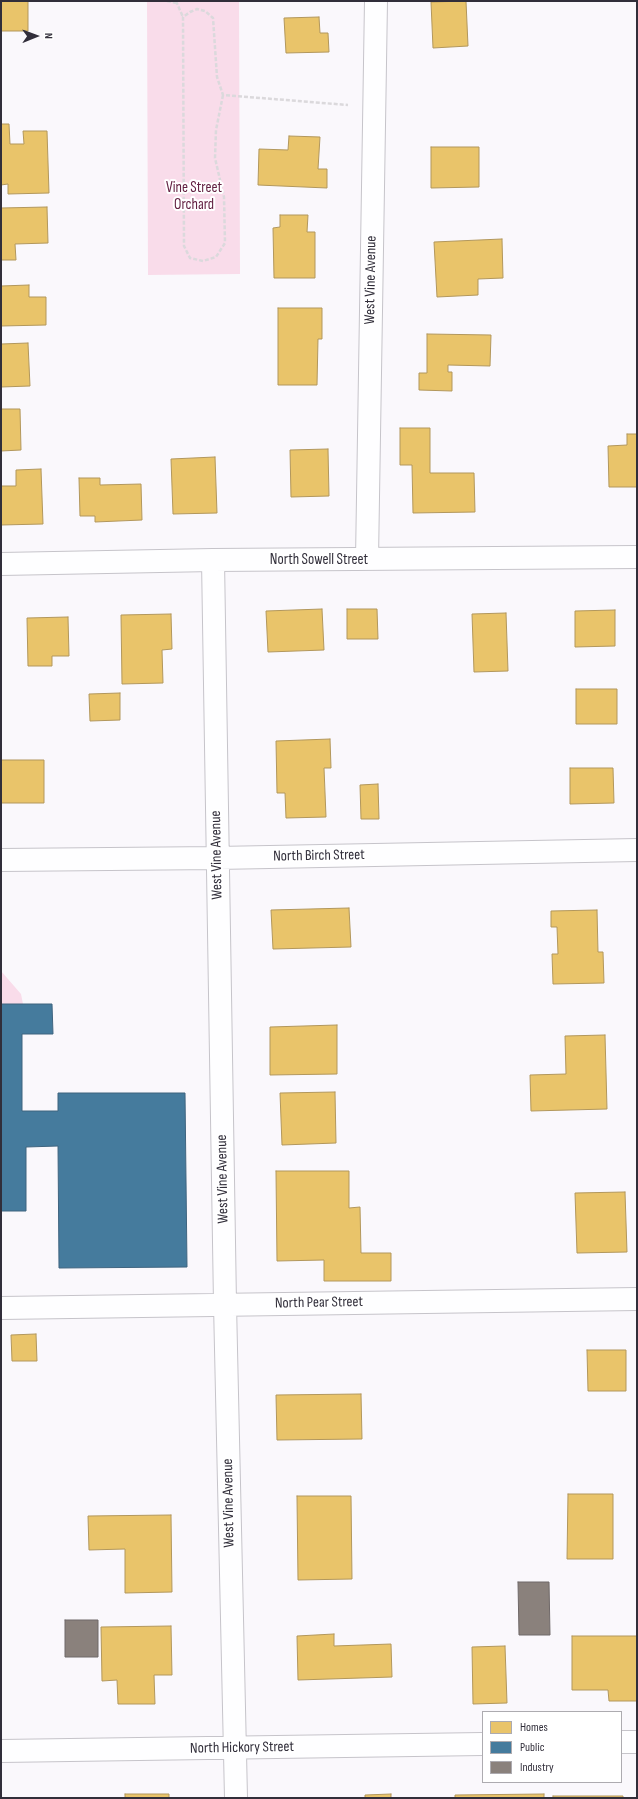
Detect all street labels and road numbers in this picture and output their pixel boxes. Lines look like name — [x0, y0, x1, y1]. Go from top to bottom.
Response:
street label: West Vine Avenue — [361, 235, 381, 325]
street label: North Sowell Street — [270, 551, 368, 569]
street label: West Vine Avenue — [207, 810, 227, 900]
street label: North Birch Street — [273, 846, 365, 866]
street label: West Vine Avenue — [213, 1134, 233, 1224]
street label: North Pear Street — [275, 1293, 363, 1313]
street label: West Vine Avenue — [219, 1458, 239, 1548]
street label: North Hickory Street — [190, 1738, 294, 1758]

